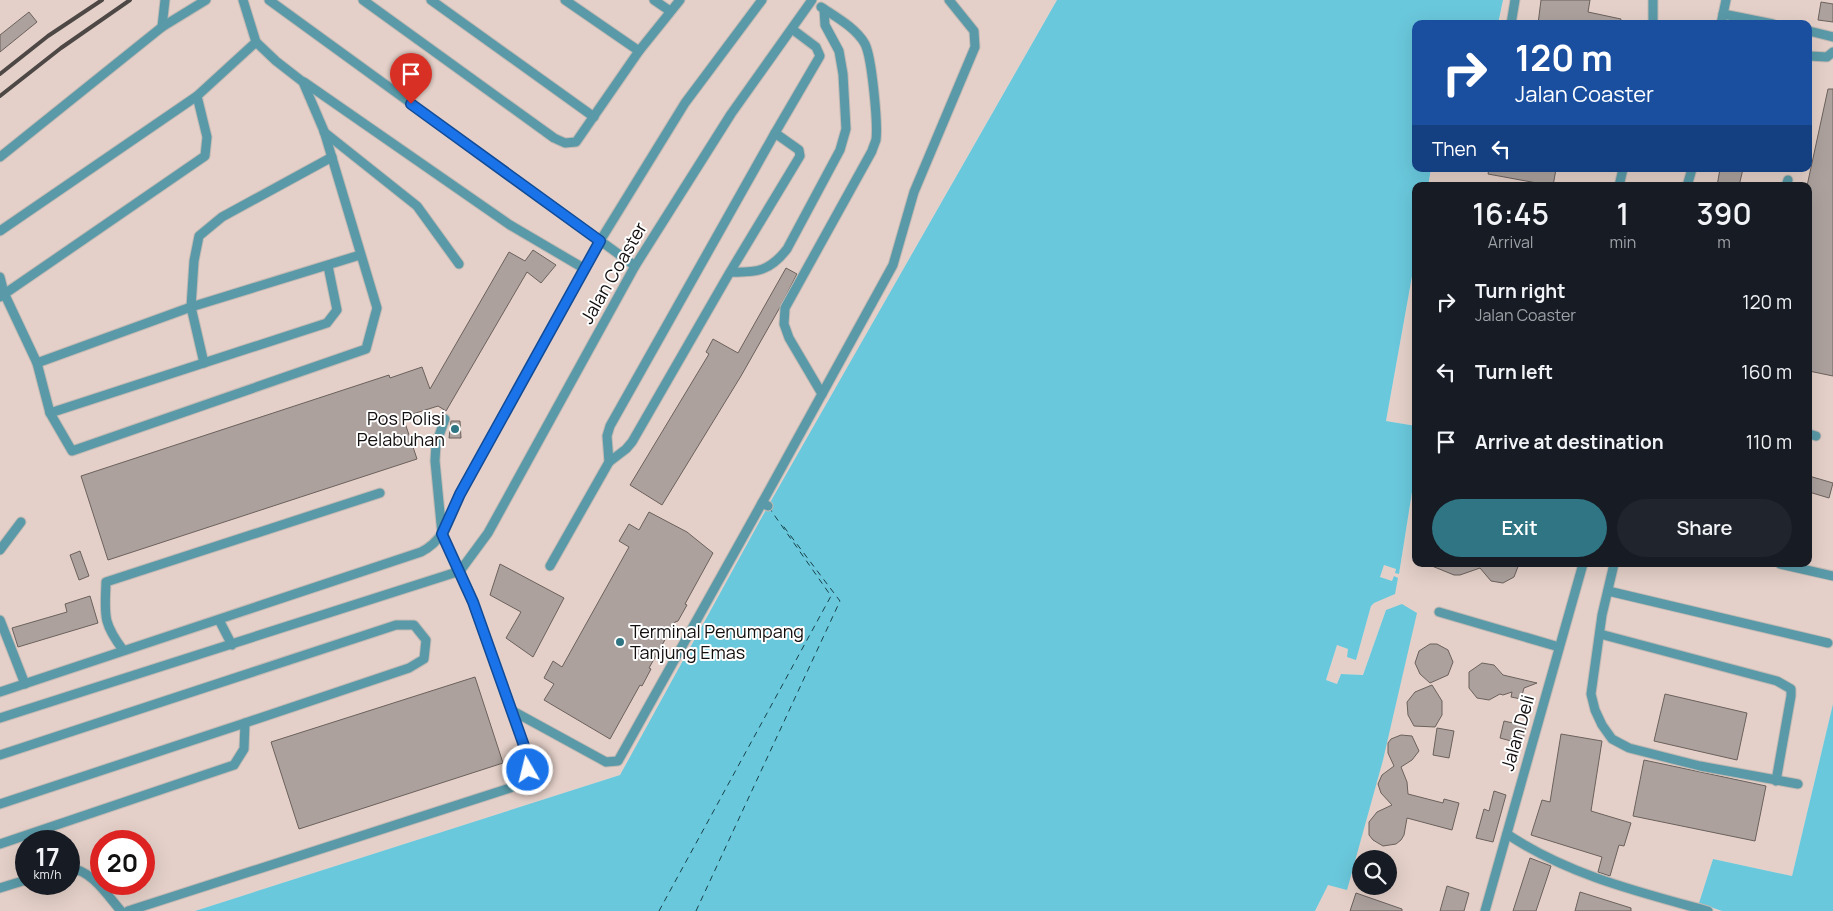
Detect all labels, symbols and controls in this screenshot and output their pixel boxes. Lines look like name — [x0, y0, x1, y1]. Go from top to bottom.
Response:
text: 120 m — [1515, 34, 1613, 82]
icon: right — [1432, 40, 1497, 105]
pin — [390, 53, 432, 104]
icon: arrive — [397, 60, 425, 88]
text: Jalan Coaster — [1515, 79, 1654, 109]
icon: left — [1487, 135, 1515, 163]
text: Then — [1432, 136, 1477, 162]
text: 16:45 — [1472, 193, 1549, 234]
text: 1 — [1616, 193, 1629, 234]
text: 390 — [1697, 193, 1752, 234]
street label: Jalan Coaster — [574, 217, 652, 328]
text: Arrival — [1488, 231, 1534, 253]
text: min — [1609, 231, 1636, 253]
text: m — [1717, 231, 1731, 253]
text: Turn right — [1475, 278, 1565, 304]
icon: right — [1432, 288, 1460, 316]
text: 120 m — [1742, 289, 1792, 315]
text: Jalan Coaster — [1475, 304, 1576, 326]
icon: left — [1432, 358, 1460, 386]
text: Turn left — [1475, 359, 1553, 385]
text: 160 m — [1741, 359, 1792, 385]
place label: Pos Polisi Pelabuhan — [357, 406, 445, 451]
marker: Pos Polisi Pelabuhan — [449, 423, 461, 435]
icon: arrive — [1432, 428, 1460, 456]
text: Arrive at destination — [1475, 429, 1664, 455]
text: 110 m — [1746, 429, 1792, 455]
button: Exit — [1432, 499, 1607, 557]
button: Share — [1617, 499, 1792, 557]
place label: Terminal Penumpang Tanjung Emas — [630, 619, 804, 664]
marker: Terminal Penumpang Tanjung Emas — [614, 636, 626, 648]
street label: Jalan Deli — [1495, 692, 1539, 773]
position arrow — [501, 743, 553, 795]
speed limit sign: 20 — [90, 830, 155, 895]
text: 17 — [35, 839, 60, 874]
map controls — [1352, 850, 1397, 895]
button: search — [1352, 850, 1397, 895]
text: km/h — [34, 866, 61, 883]

